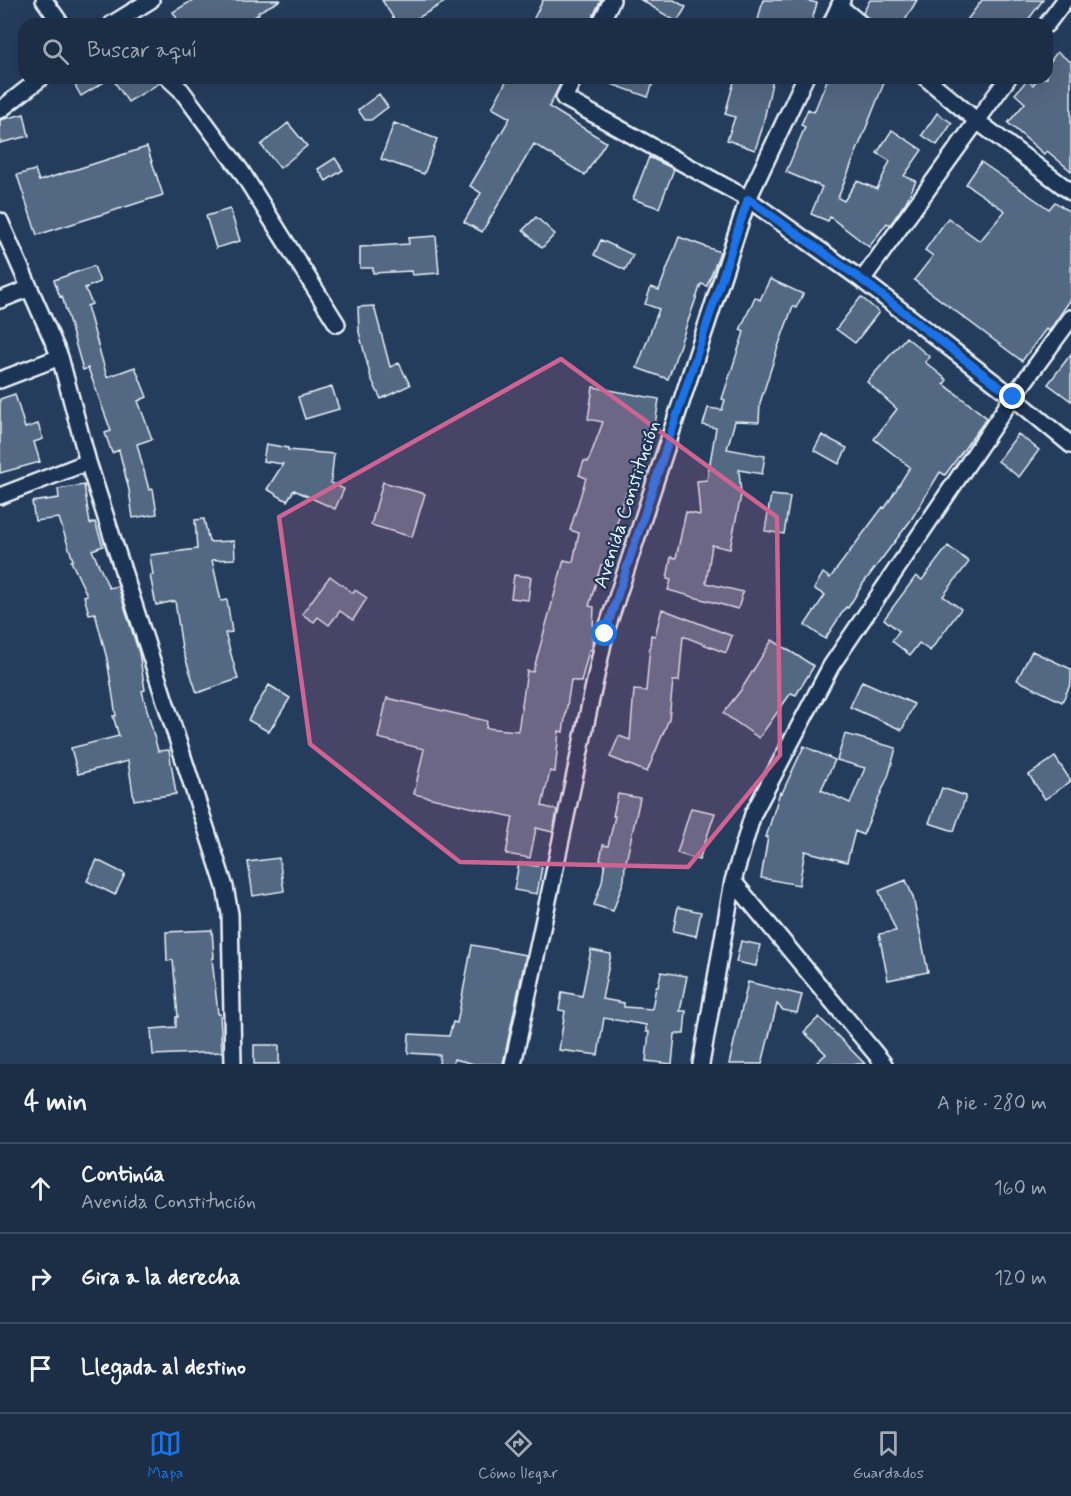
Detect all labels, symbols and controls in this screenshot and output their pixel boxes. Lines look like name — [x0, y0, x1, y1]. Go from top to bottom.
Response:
search box — [18, 18, 1053, 84]
icon: search — [39, 35, 72, 68]
text: Buscar aquí — [87, 37, 198, 65]
route end — [999, 383, 1025, 409]
street label: Avenida Constitución — [588, 417, 667, 592]
route start — [591, 620, 617, 646]
text: 4 min — [24, 1086, 87, 1120]
text: A pie · 280 m — [937, 1090, 1047, 1117]
text: Continúa — [81, 1161, 165, 1189]
icon: ahead — [24, 1172, 57, 1205]
text: 160 m — [994, 1175, 1047, 1202]
text: Avenida Constitución — [81, 1189, 256, 1216]
icon: right — [24, 1262, 57, 1295]
text: Gira a la derecha — [81, 1264, 241, 1292]
text: 120 m — [994, 1265, 1047, 1292]
icon: arrive — [24, 1352, 57, 1385]
text: Llegada al destino — [81, 1354, 246, 1382]
tab: Mapa — [147, 1427, 184, 1484]
tab: Cómo llegar — [478, 1427, 558, 1484]
tab: Guardados — [853, 1427, 924, 1484]

